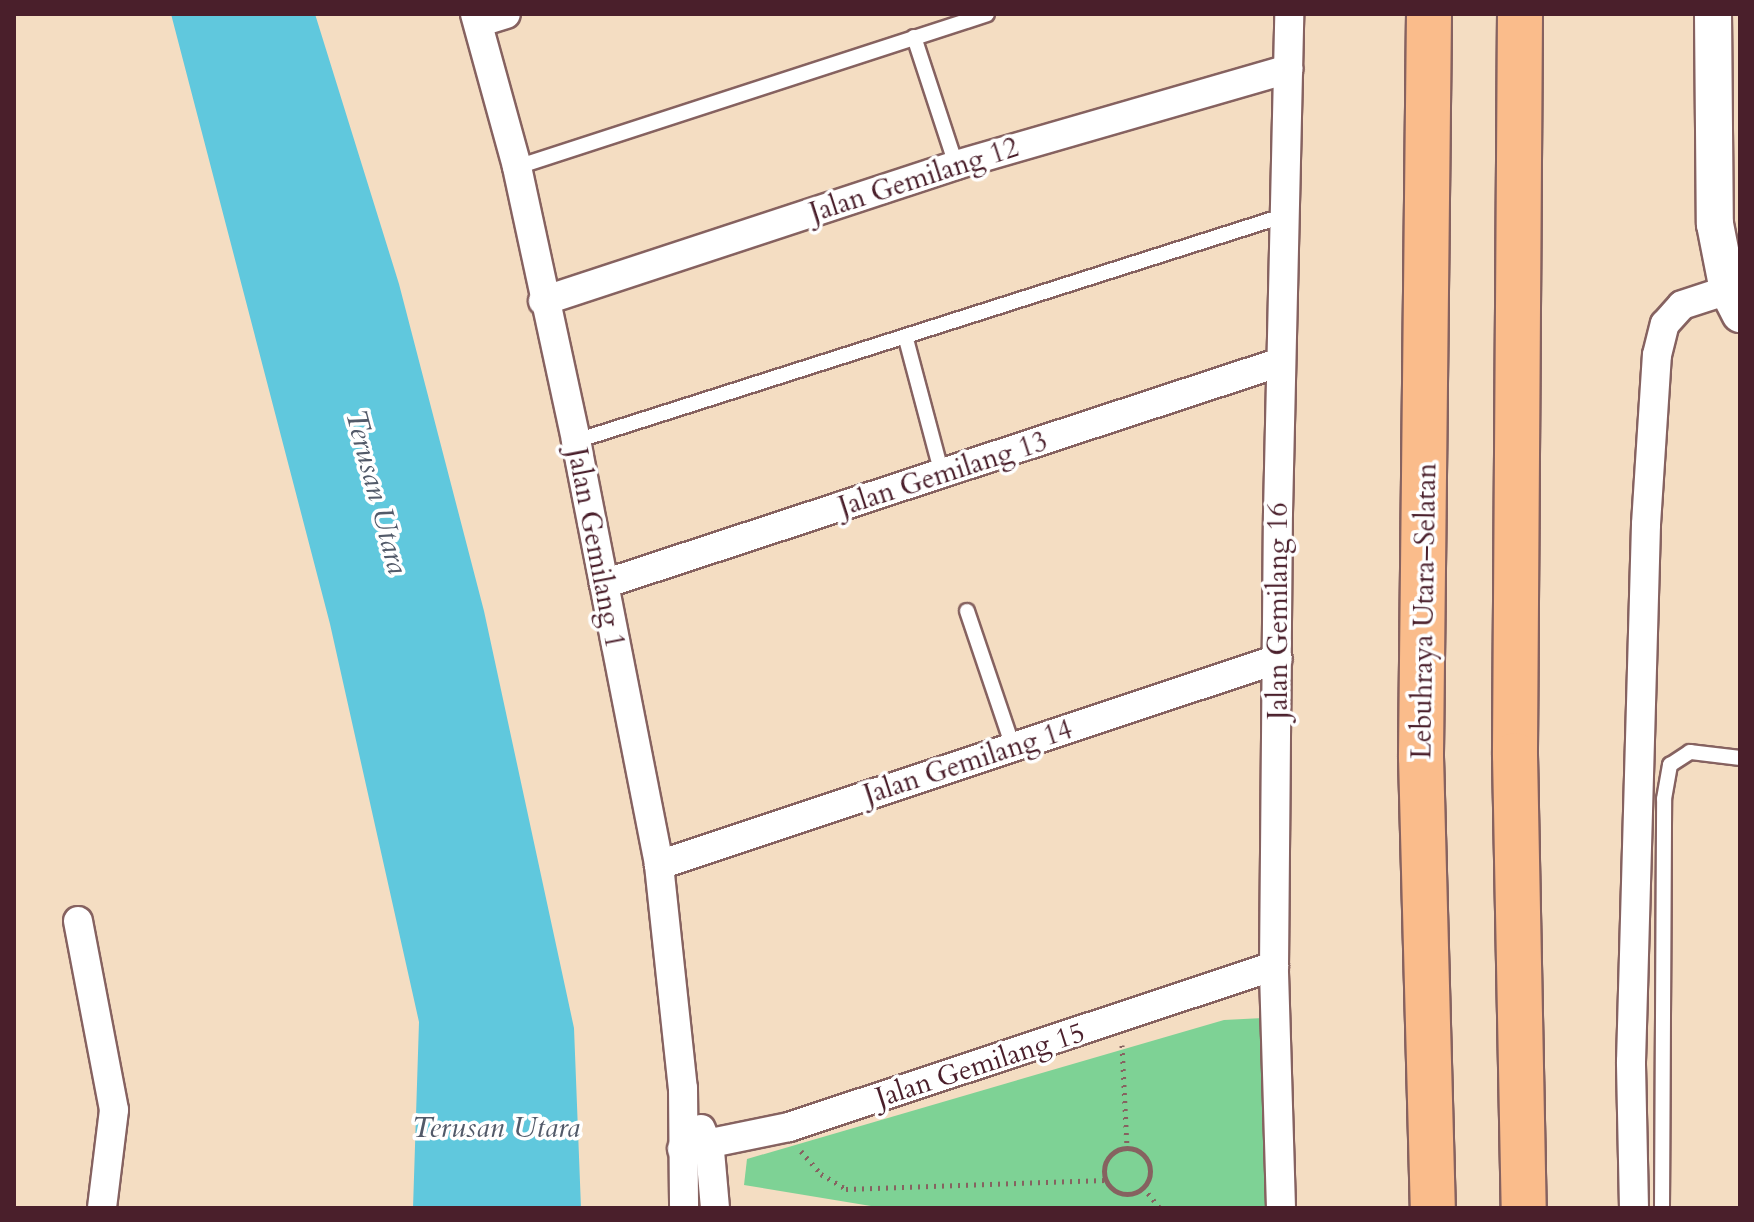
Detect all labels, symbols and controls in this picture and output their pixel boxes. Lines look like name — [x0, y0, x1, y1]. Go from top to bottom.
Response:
street label: Jalan Gemilang 12 — [805, 130, 1023, 230]
water label: Terusan Utara — [337, 406, 415, 578]
street label: Jalan Gemilang 13 — [834, 424, 1052, 524]
street label: Jalan Gemilang 1 — [560, 445, 632, 651]
street label: Lebuhraya Utara–Selatan — [1405, 462, 1443, 760]
street label: Jalan Gemilang 16 — [1261, 502, 1295, 720]
street label: Jalan Gemilang 14 — [859, 712, 1077, 812]
street label: Jalan Gemilang 15 — [871, 1015, 1089, 1115]
water label: Terusan Utara — [412, 1110, 580, 1146]

